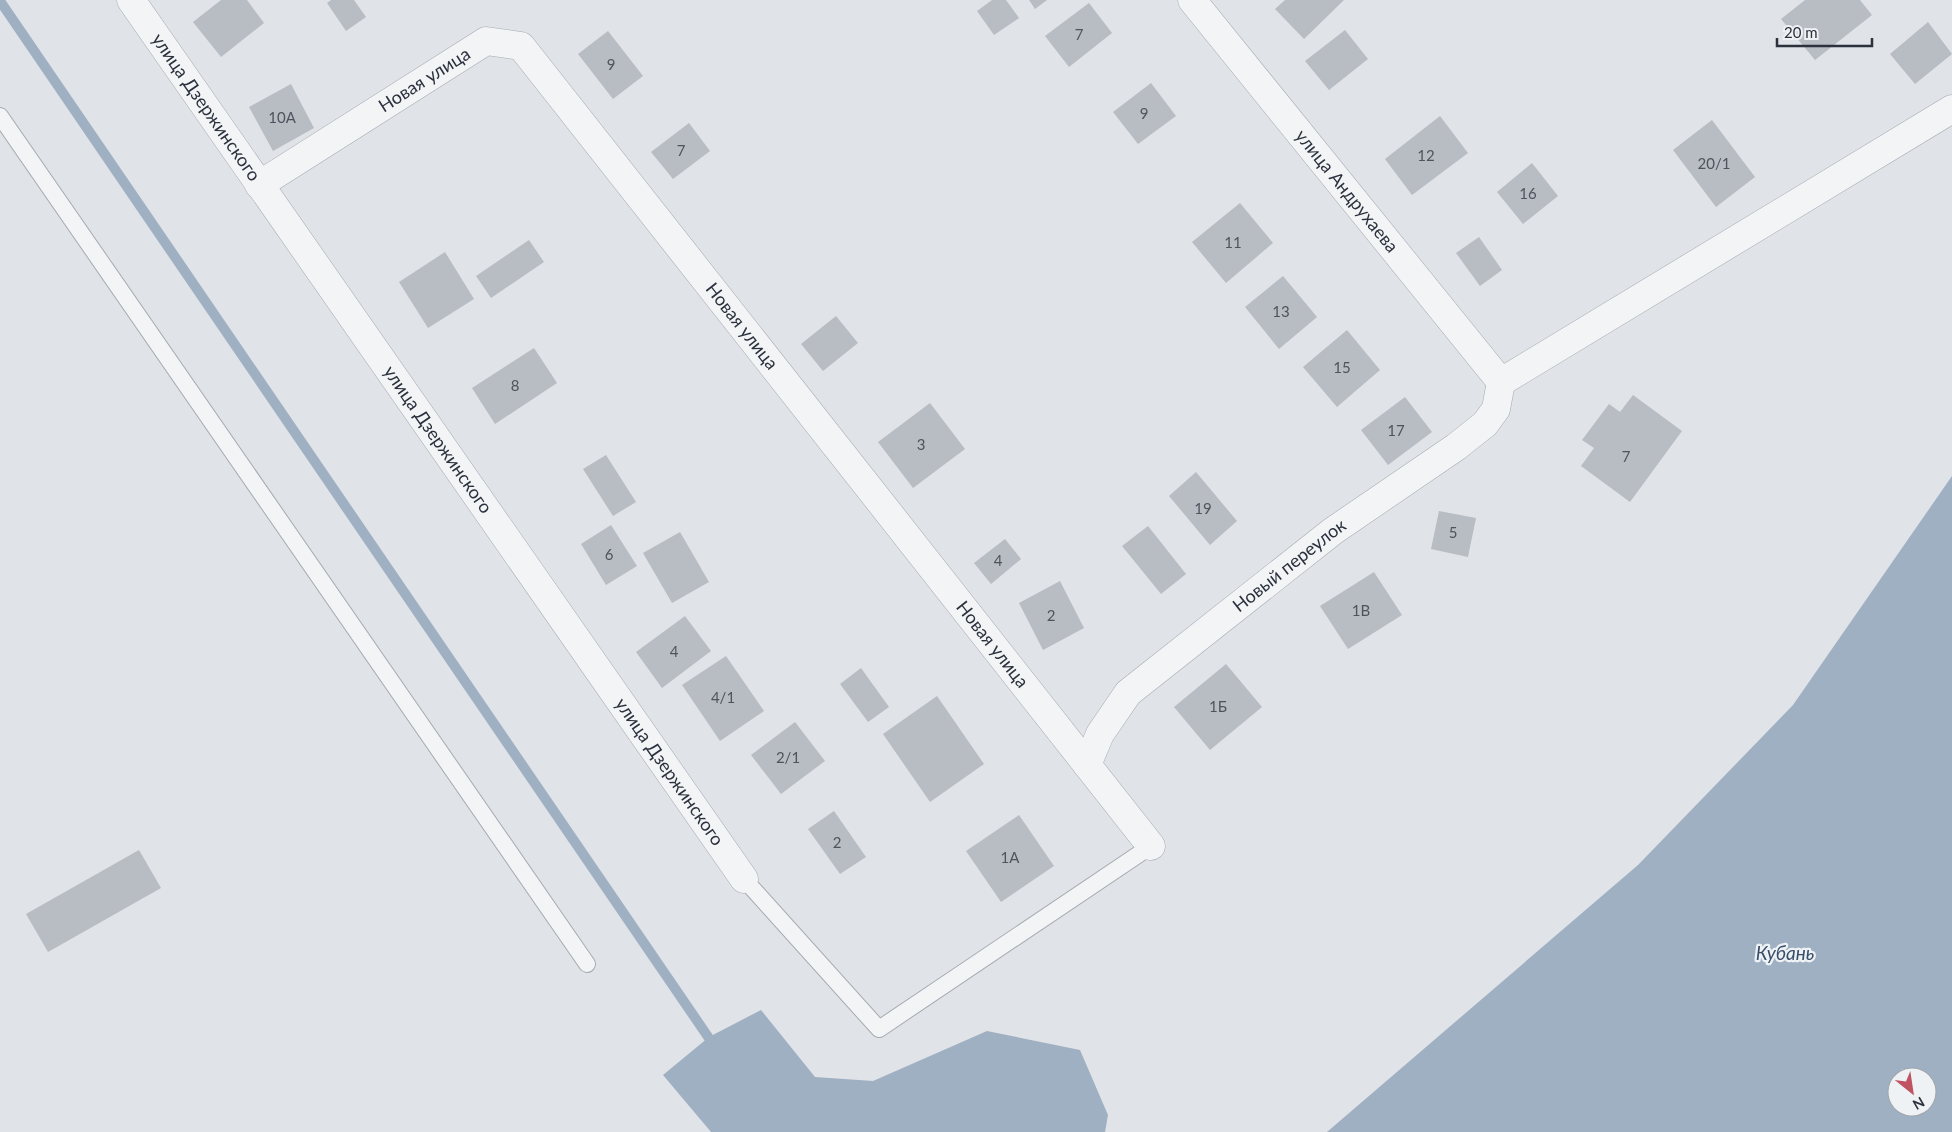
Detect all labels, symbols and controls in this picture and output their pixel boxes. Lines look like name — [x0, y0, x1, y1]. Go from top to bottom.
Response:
scale bar — [1777, 15, 1872, 47]
text: 20 m — [1784, 23, 1818, 41]
house number: 7 — [1075, 25, 1084, 43]
street label: улица Дзержинского — [148, 29, 266, 185]
street label: Новая улица — [374, 42, 474, 116]
house number: 9 — [607, 55, 615, 73]
house number: 9 — [1140, 104, 1148, 122]
house number: 10А — [268, 108, 297, 126]
street label: улица Андрухаева — [1291, 125, 1404, 256]
house number: 7 — [677, 141, 686, 159]
house number: 12 — [1417, 146, 1435, 164]
house number: 20/1 — [1698, 154, 1730, 172]
house number: 16 — [1519, 184, 1537, 202]
house number: 11 — [1224, 233, 1242, 251]
street label: Новая улица — [702, 278, 783, 373]
house number: 13 — [1272, 302, 1290, 320]
house number: 15 — [1333, 358, 1351, 376]
street label: улица Дзержинского — [379, 361, 497, 517]
house number: 8 — [511, 376, 519, 394]
house number: 17 — [1387, 421, 1405, 439]
house number: 3 — [917, 435, 925, 453]
house number: 7 — [1622, 447, 1631, 465]
house number: 19 — [1194, 499, 1212, 517]
street label: Новый переулок — [1228, 513, 1350, 616]
house number: 5 — [1449, 523, 1457, 541]
house number: 6 — [605, 545, 614, 563]
house number: 4 — [994, 551, 1003, 569]
street label: Новая улица — [952, 596, 1034, 692]
house number: 1В — [1352, 601, 1370, 619]
house number: 2 — [1047, 606, 1055, 624]
house number: 4 — [670, 642, 679, 660]
house number: 4/1 — [711, 688, 735, 706]
street label: улица Дзержинского — [611, 693, 729, 849]
house number: 1Б — [1209, 697, 1227, 715]
house number: 2/1 — [776, 748, 800, 766]
house number: 2 — [833, 833, 841, 851]
house number: 1А — [1001, 848, 1020, 866]
water label: Кубань — [1756, 941, 1814, 964]
north arrow — [1887, 1067, 1937, 1117]
text: N — [1910, 1094, 1928, 1114]

